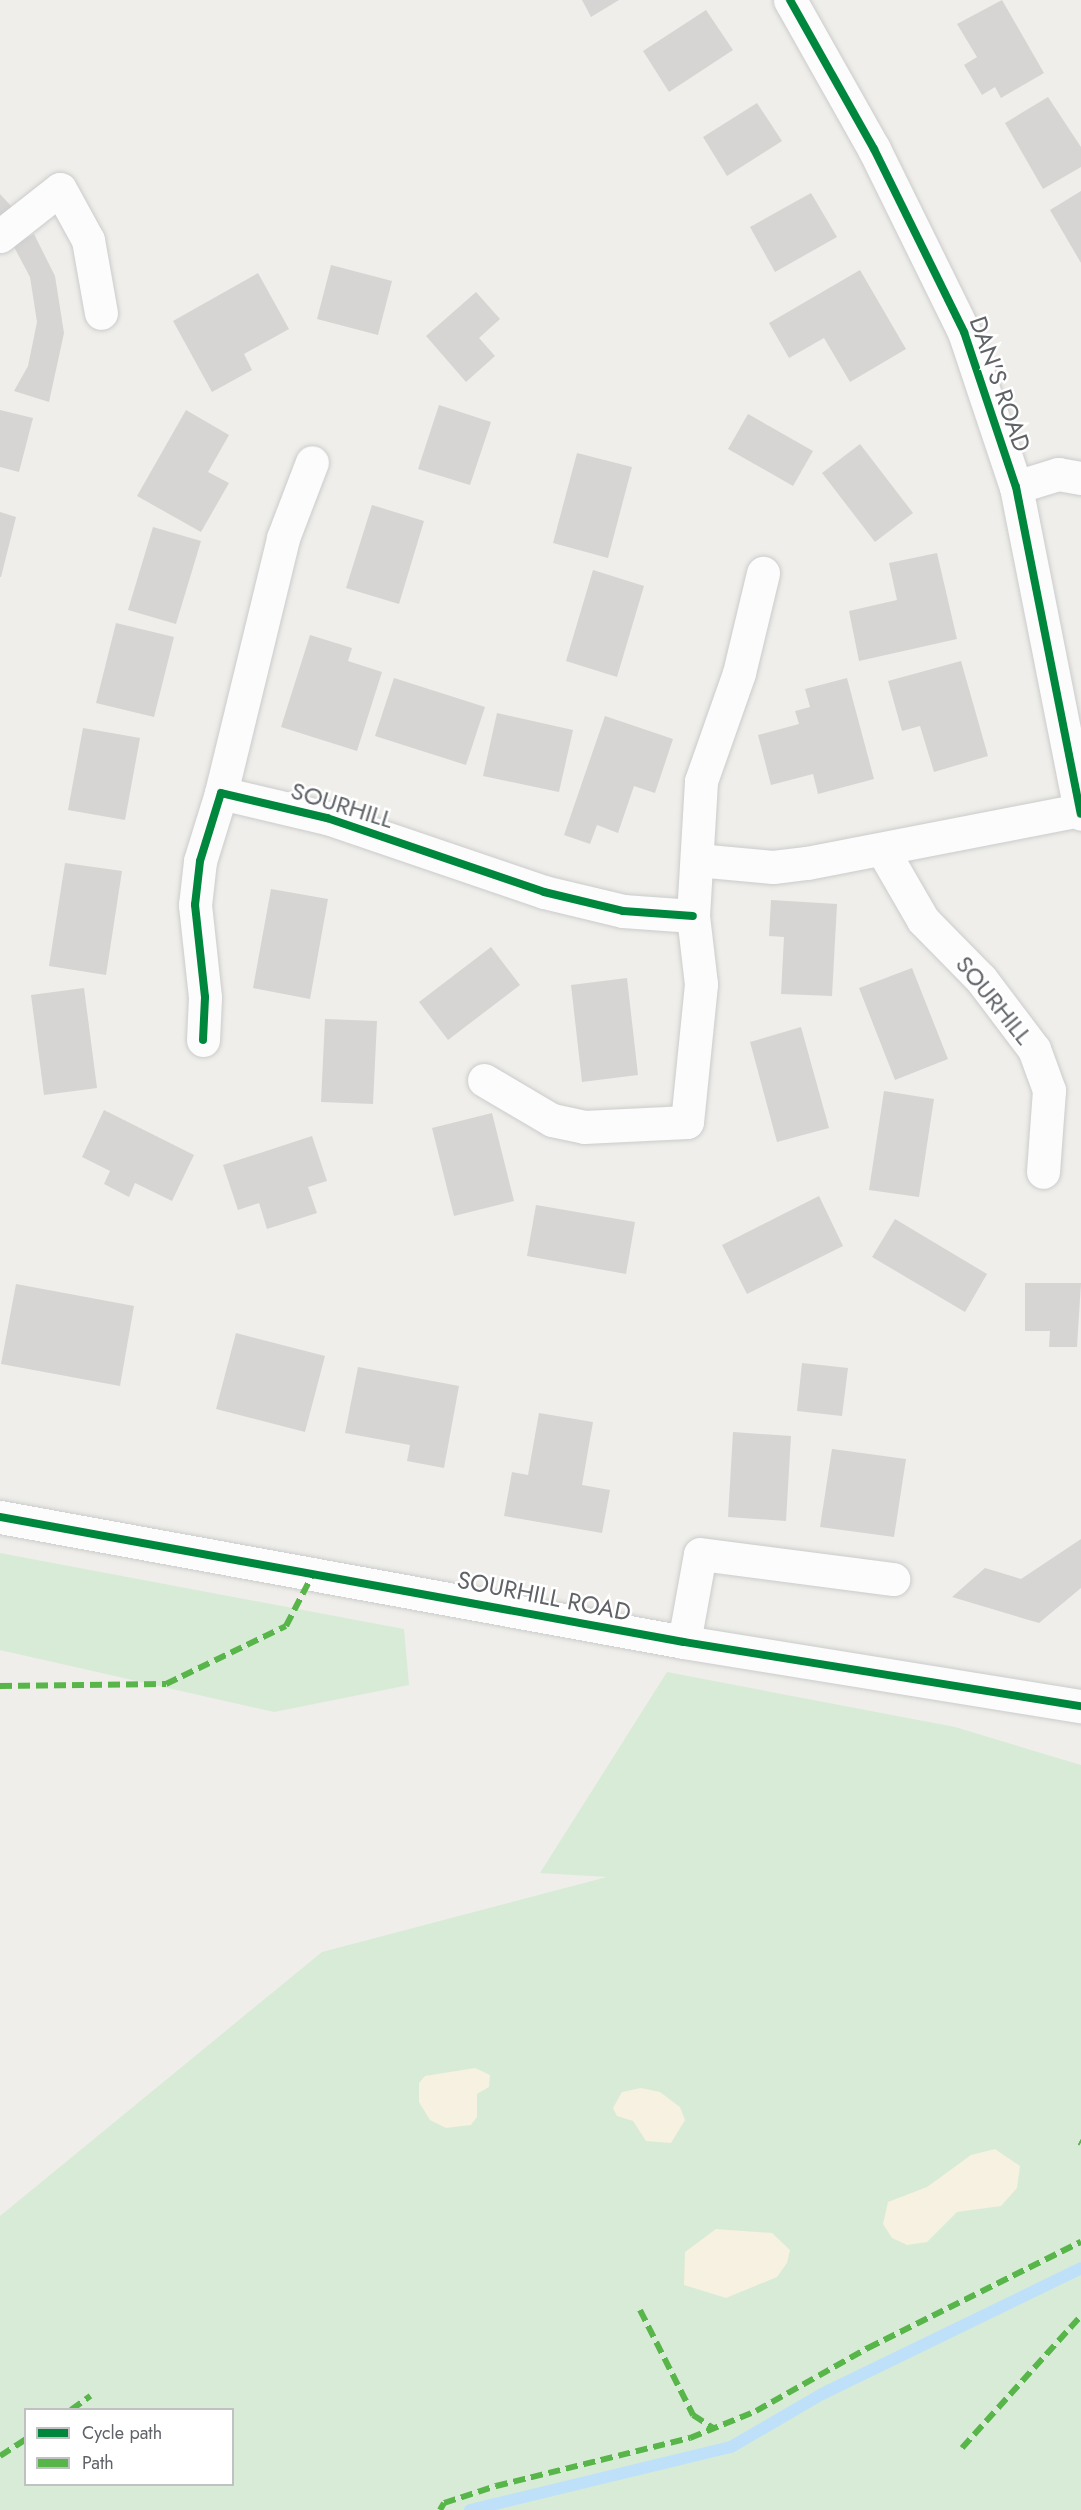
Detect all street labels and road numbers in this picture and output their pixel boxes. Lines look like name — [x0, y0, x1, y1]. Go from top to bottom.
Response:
street label: DAN'S ROAD — [963, 313, 1037, 455]
street label: SOURHILL — [287, 776, 397, 834]
street label: SOURHILL — [950, 950, 1038, 1050]
street label: SOURHILL ROAD — [455, 1565, 633, 1627]

